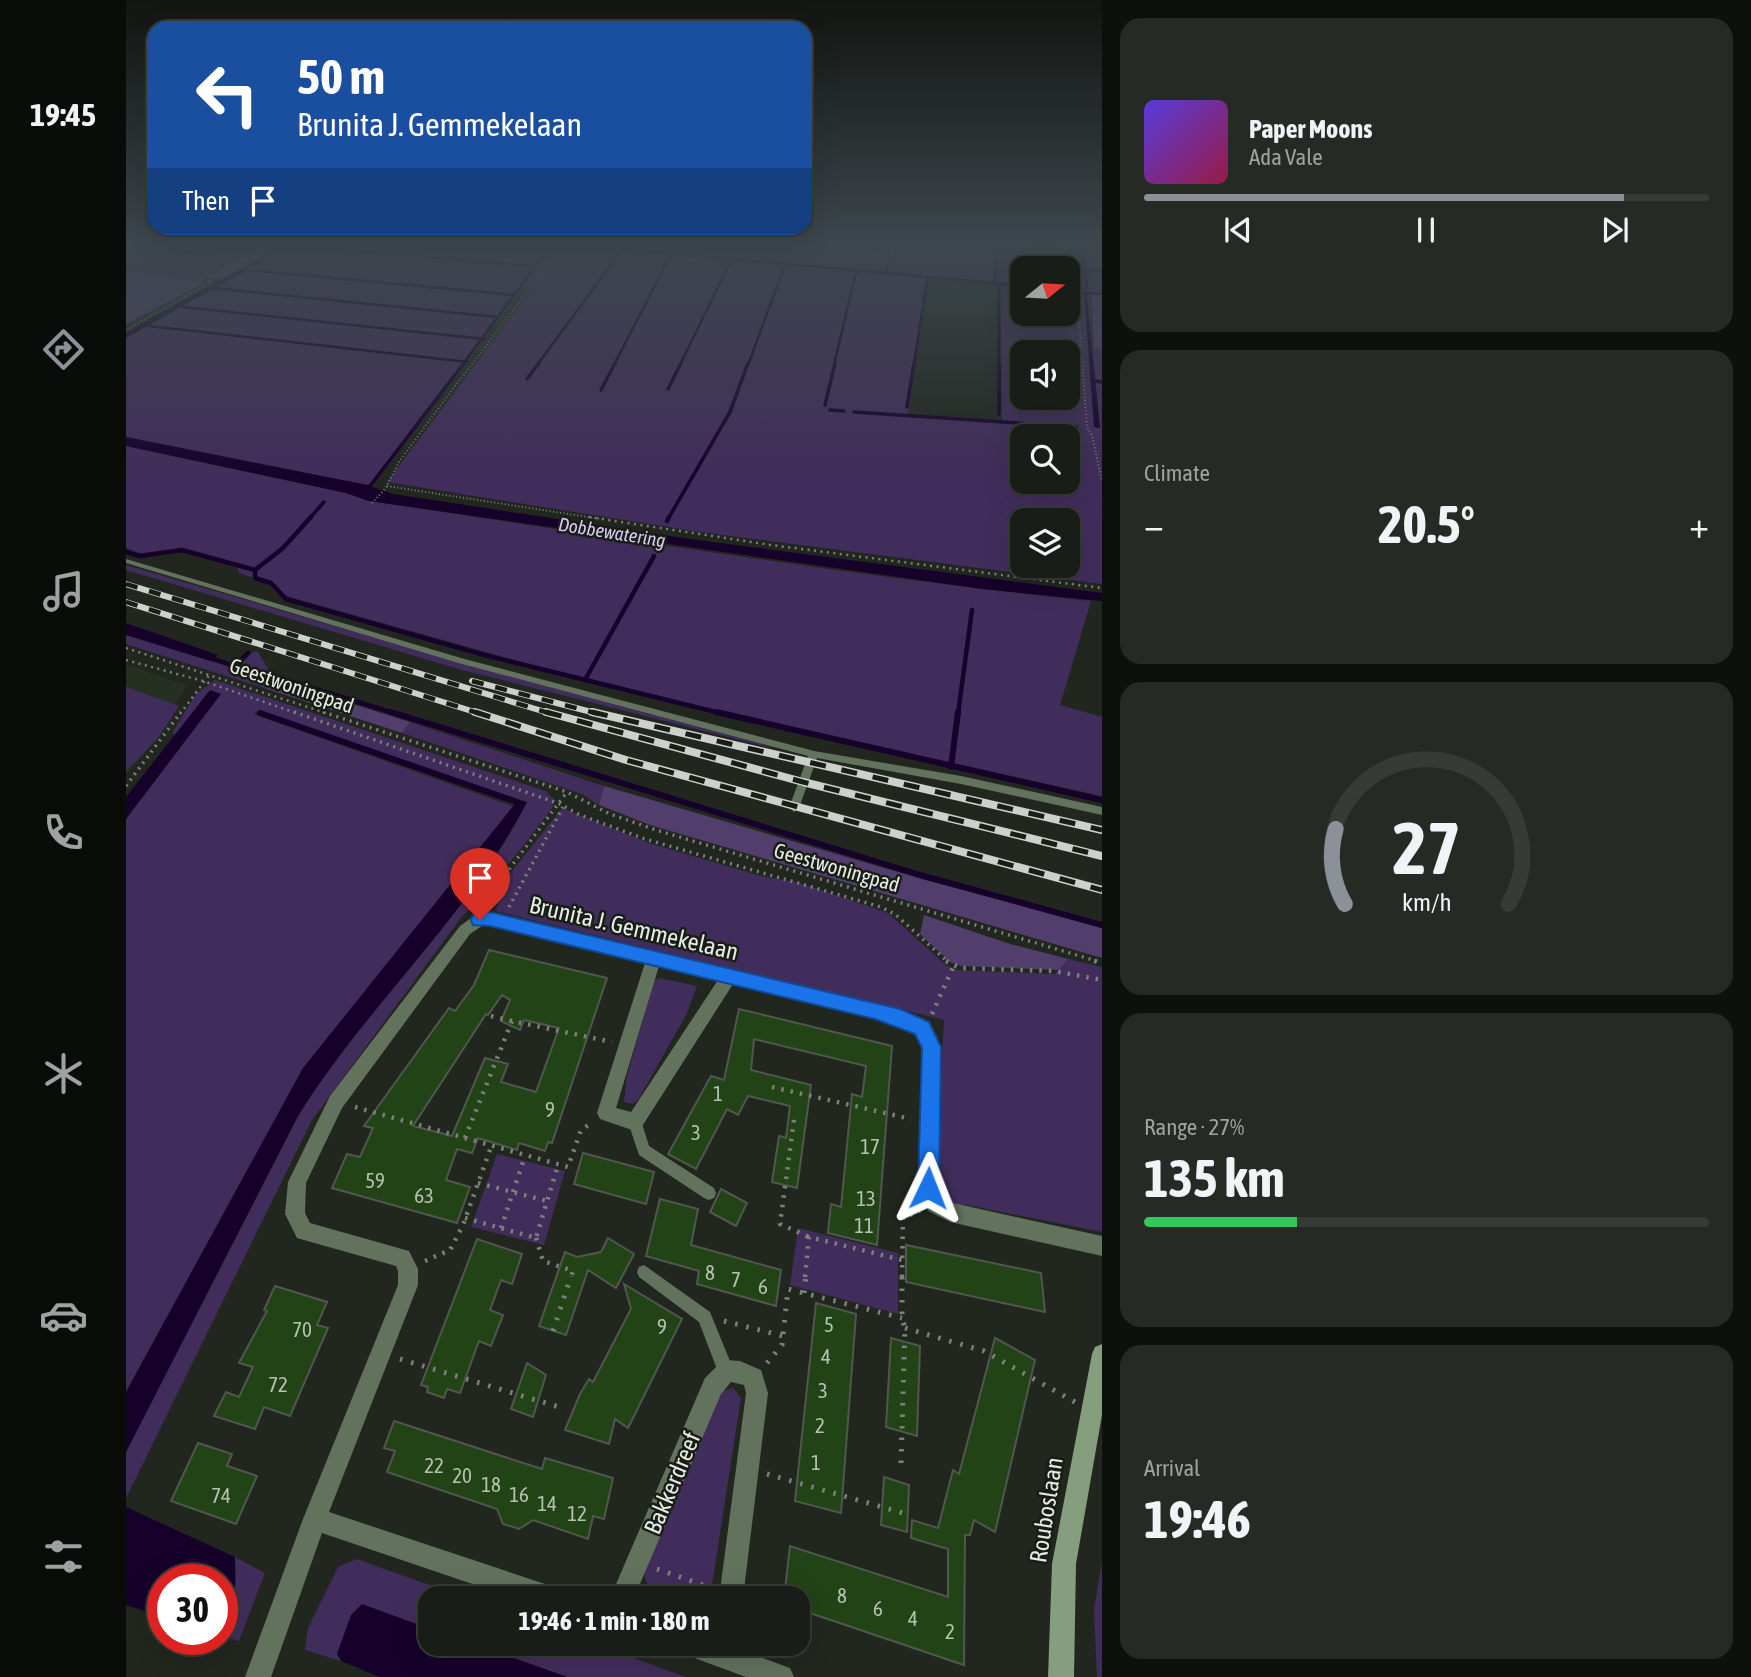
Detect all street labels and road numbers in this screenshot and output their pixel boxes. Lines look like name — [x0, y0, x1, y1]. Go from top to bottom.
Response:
street label: Geestwoningpad — [227, 653, 357, 717]
street label: Geestwoningpad — [771, 838, 903, 896]
street label: Brunita J. Gemmekelaan — [527, 891, 741, 965]
street label: Bakkerdreef — [638, 1428, 706, 1538]
street label: Rouboslaan — [1024, 1455, 1068, 1565]

